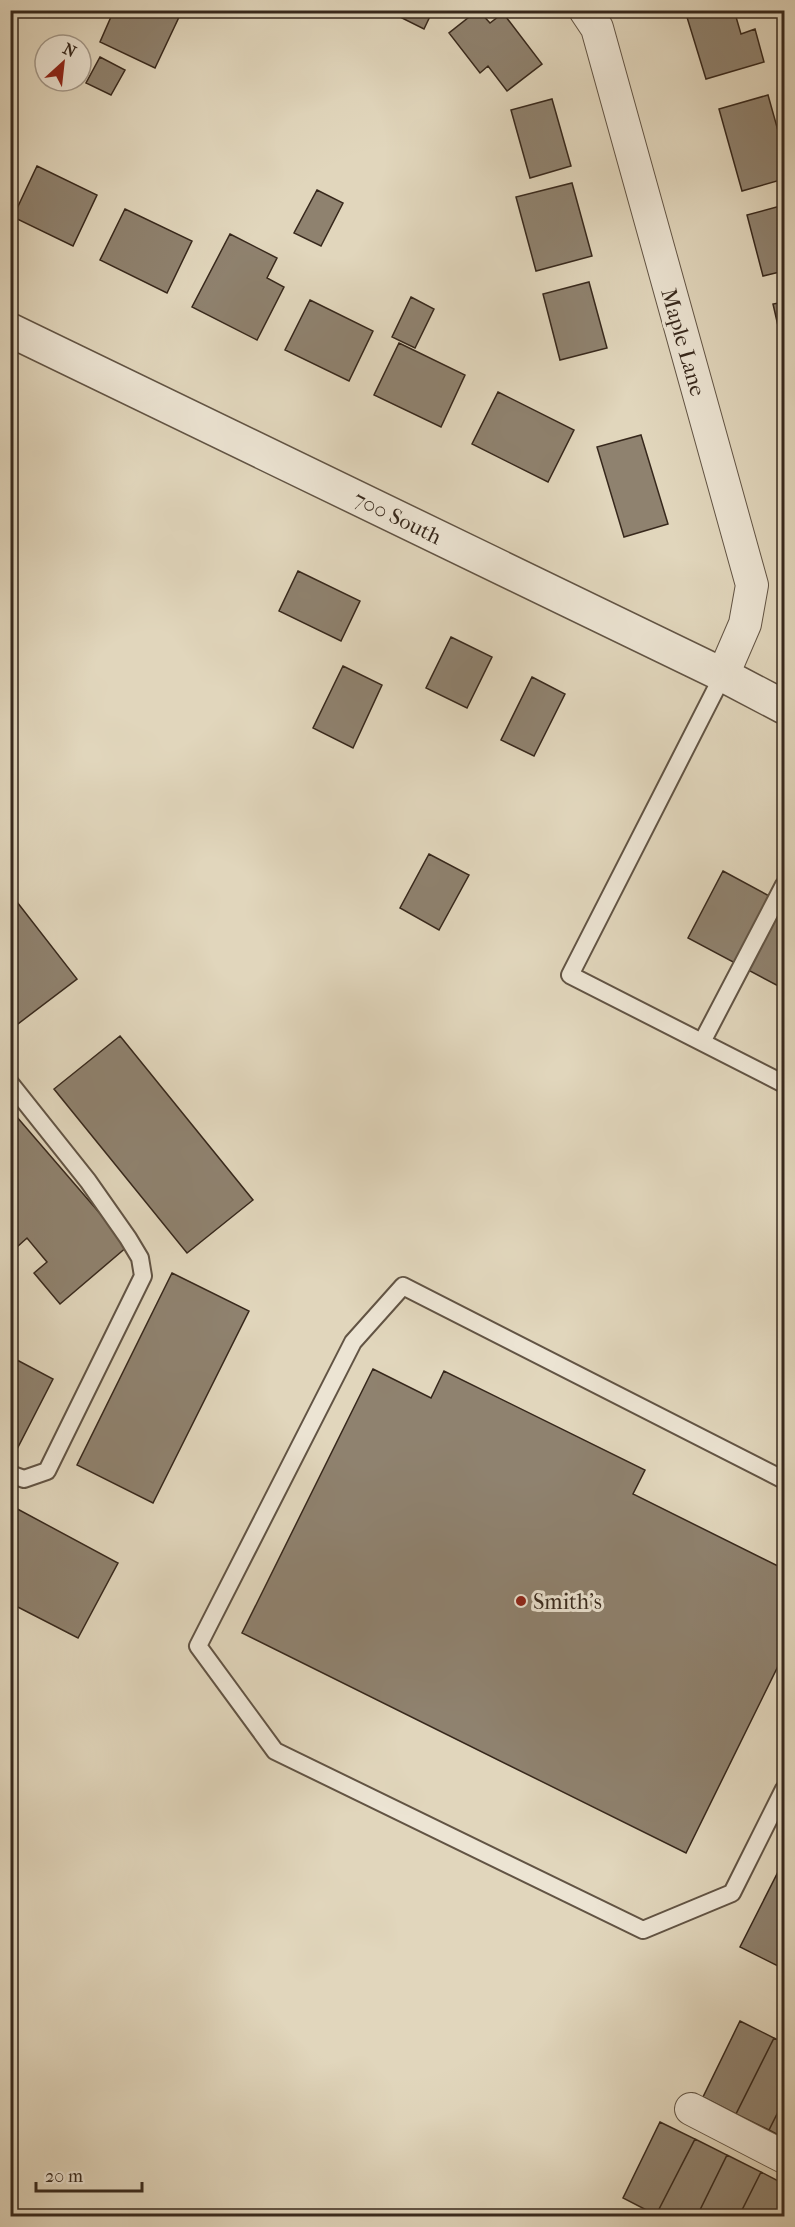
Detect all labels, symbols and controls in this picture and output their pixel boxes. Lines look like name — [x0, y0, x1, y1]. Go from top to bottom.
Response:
north arrow — [33, 33, 93, 93]
text: N — [60, 39, 80, 62]
street label: Maple Lane — [655, 286, 711, 399]
street label: 700 South — [349, 486, 446, 551]
place label: Smith's — [533, 1589, 602, 1615]
marker: Smith's — [514, 1594, 528, 1608]
scale bar — [36, 2155, 142, 2193]
text: 20 m — [45, 2166, 83, 2187]

